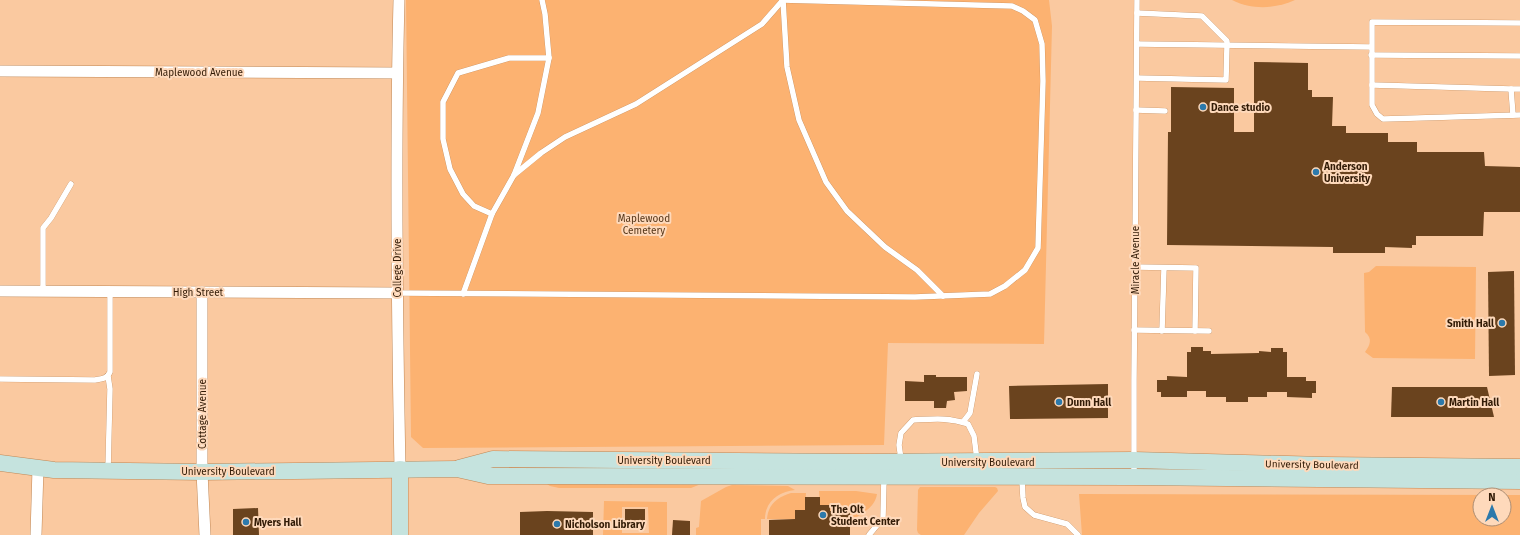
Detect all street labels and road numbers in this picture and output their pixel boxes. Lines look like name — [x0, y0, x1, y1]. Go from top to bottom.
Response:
street label: Maplewood Avenue — [155, 67, 243, 79]
street label: Miracle Avenue — [1130, 226, 1142, 294]
street label: College Drive — [392, 238, 404, 298]
street label: High Street — [173, 287, 224, 299]
street label: Cottage Avenue — [197, 379, 209, 449]
street label: University Boulevard — [617, 455, 711, 467]
street label: University Boulevard — [941, 457, 1035, 469]
street label: University Boulevard — [1265, 458, 1359, 472]
street label: University Boulevard — [181, 466, 275, 478]

